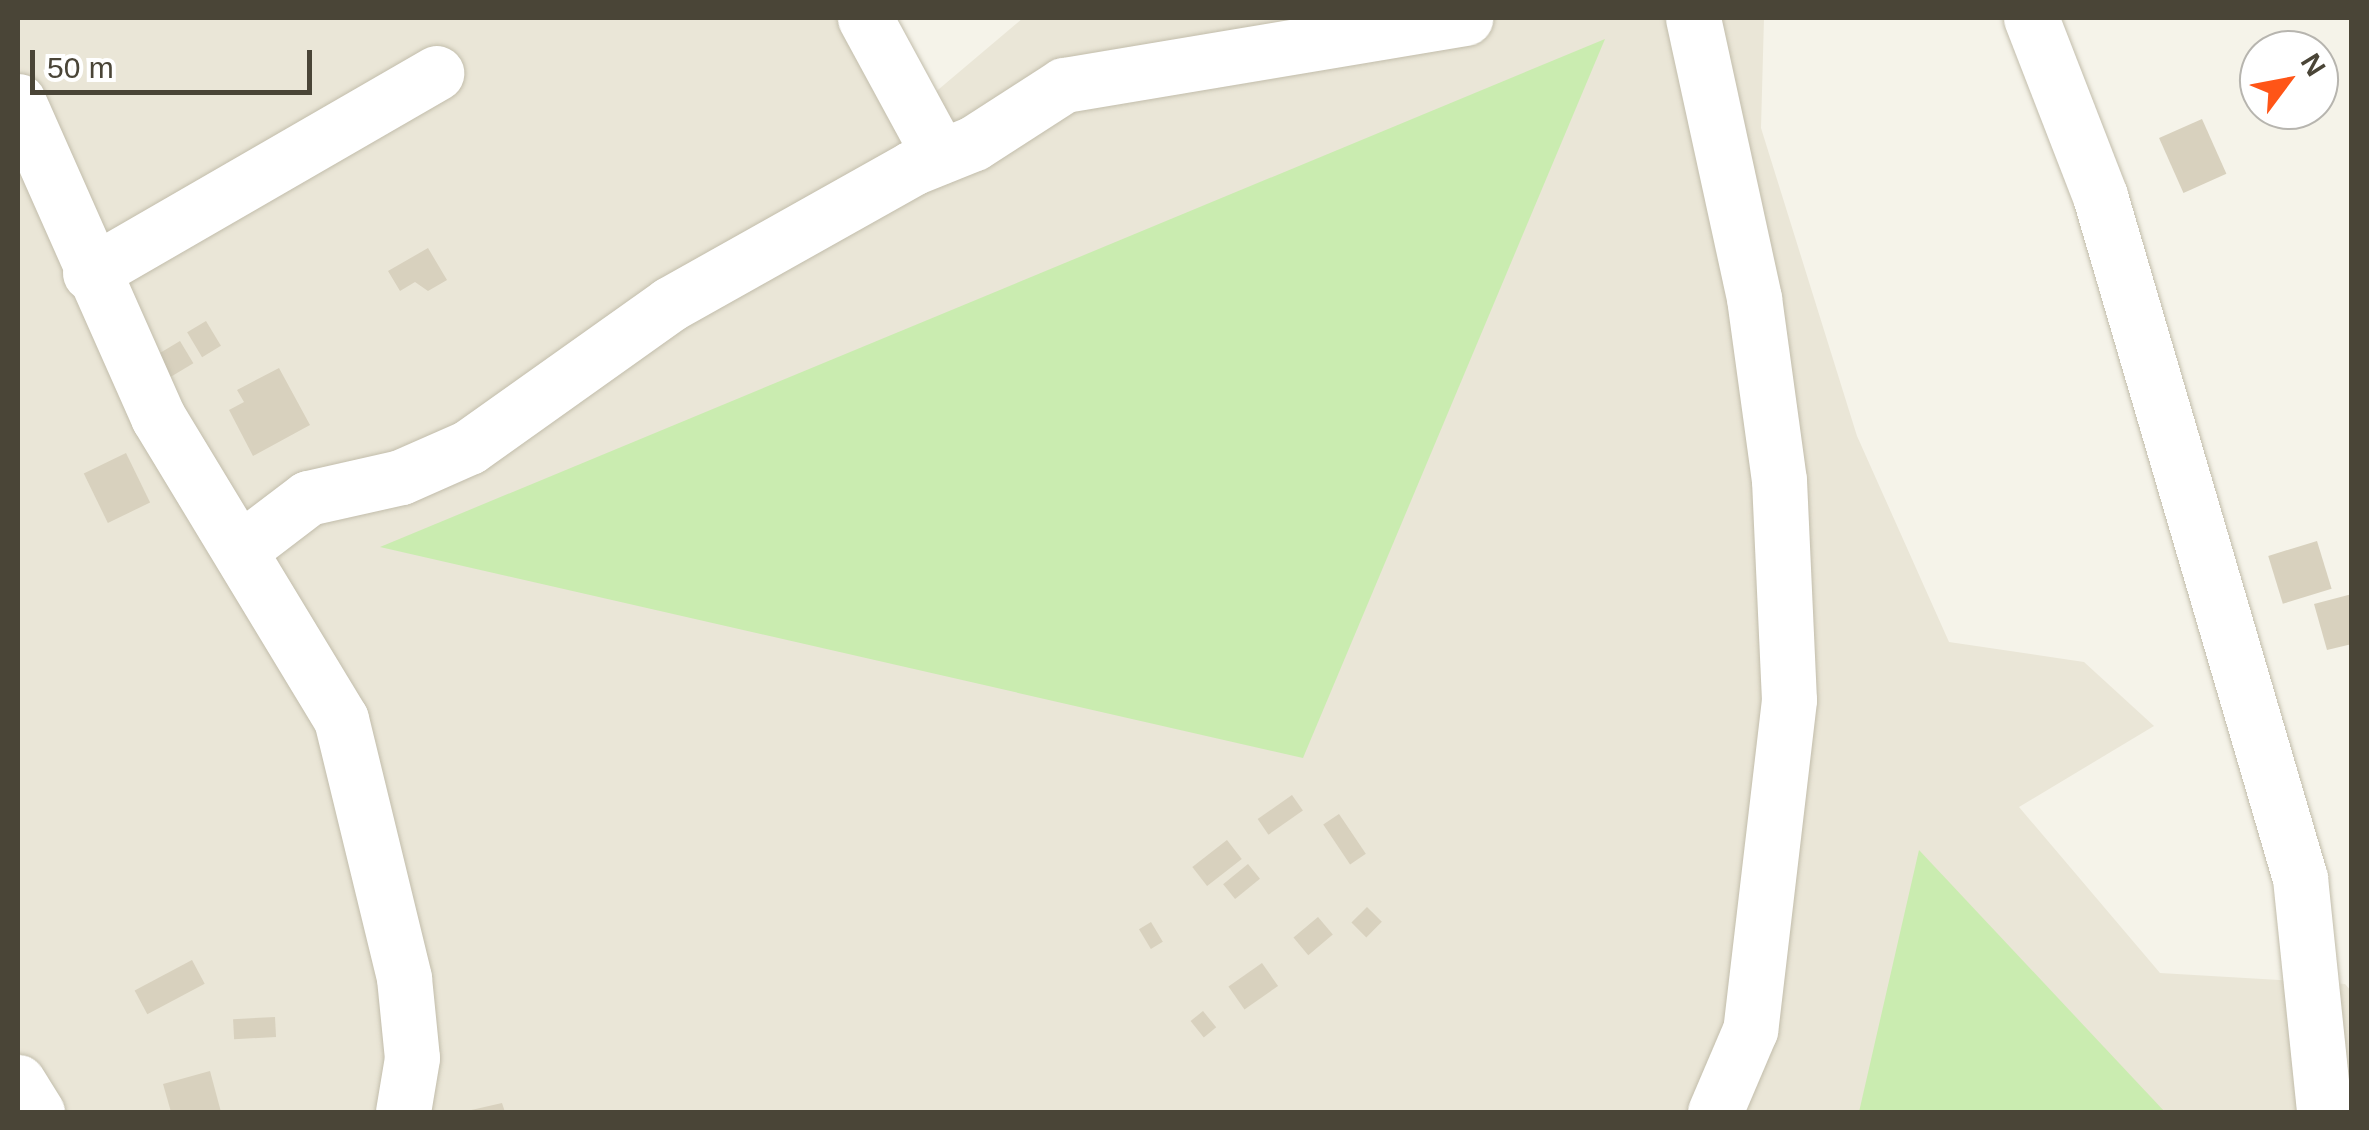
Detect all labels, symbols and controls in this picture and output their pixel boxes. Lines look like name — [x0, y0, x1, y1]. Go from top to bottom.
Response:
scale bar — [35, 30, 318, 92]
north arrow — [2239, 30, 2339, 130]
text: N — [2295, 48, 2332, 82]
text: 50 m — [47, 51, 114, 84]

